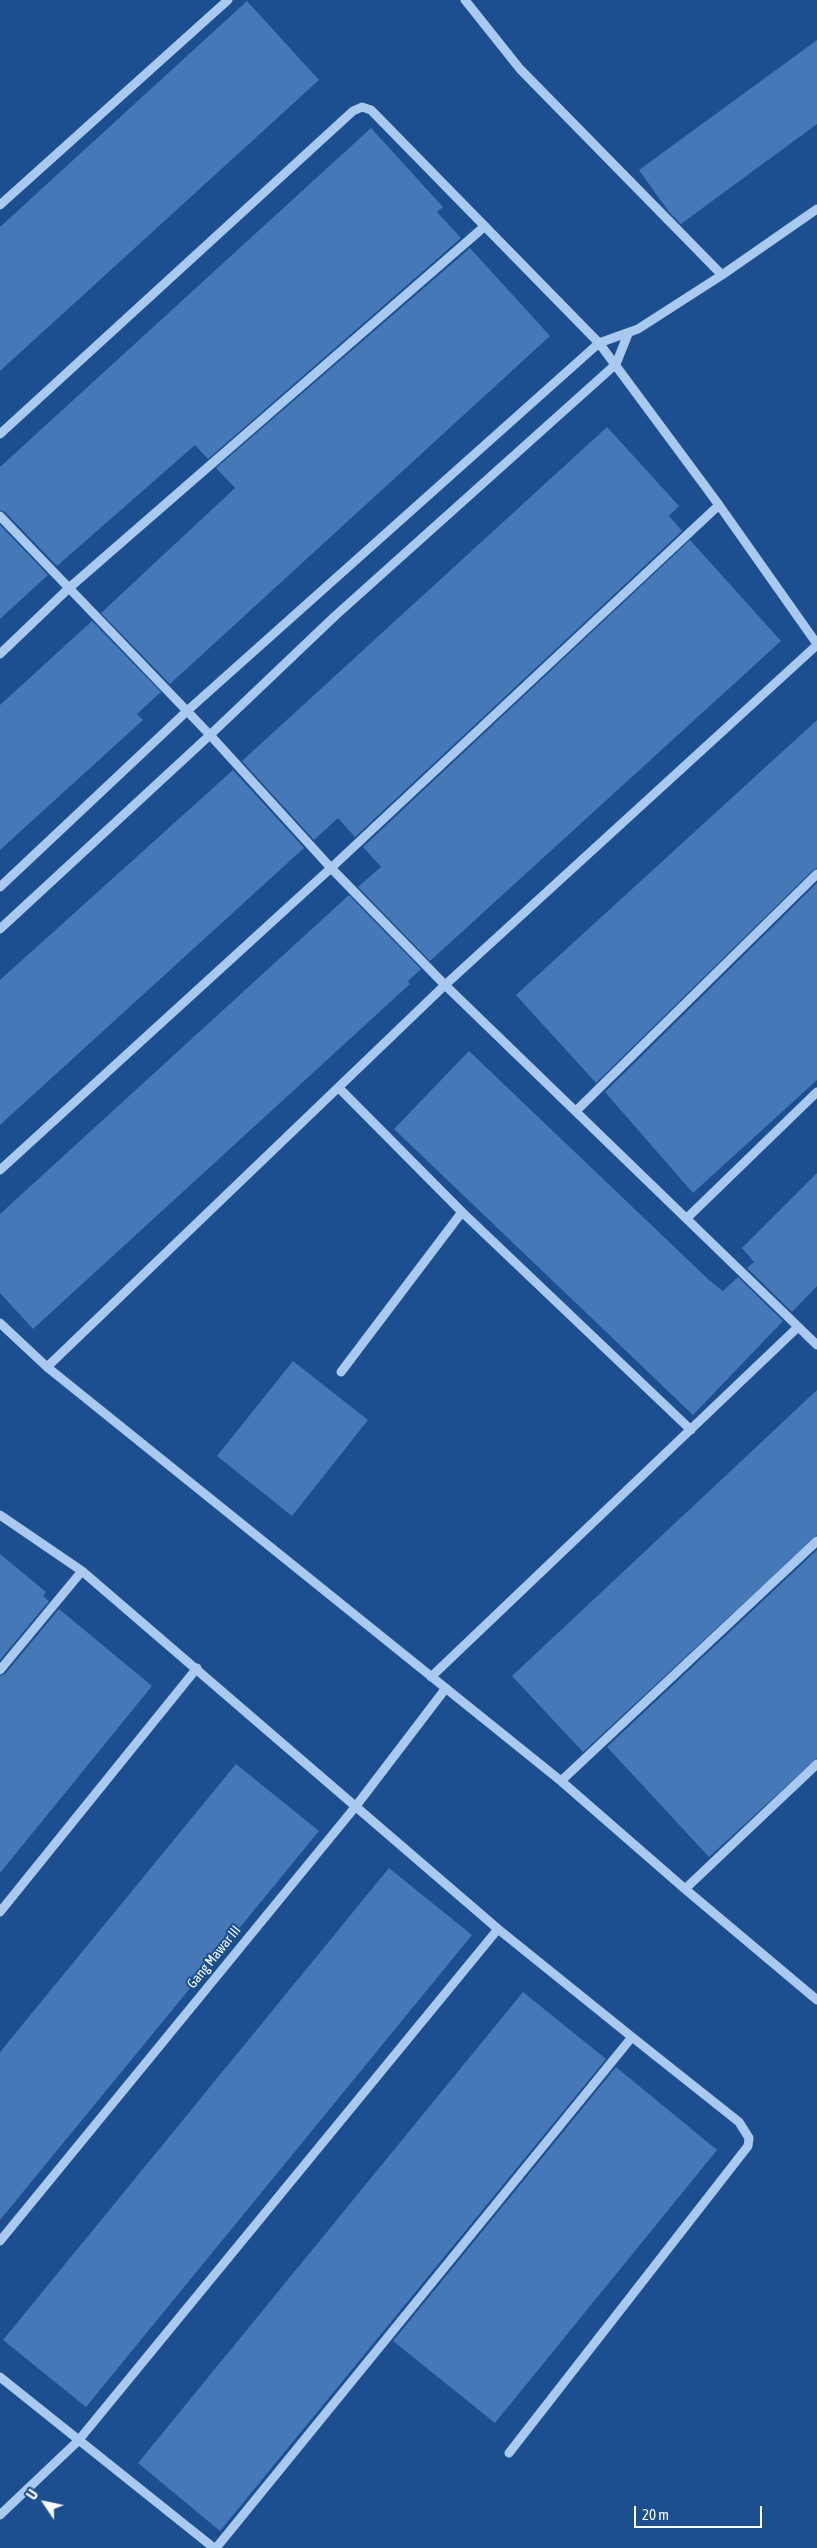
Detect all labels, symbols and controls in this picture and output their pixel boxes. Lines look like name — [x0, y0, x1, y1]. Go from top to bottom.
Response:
street label: Gang Mawar III — [184, 1922, 244, 1992]
north arrow — [20, 2478, 70, 2528]
text: U — [24, 2487, 42, 2503]
scale bar — [637, 2496, 764, 2528]
text: 20 m — [642, 2506, 669, 2523]

